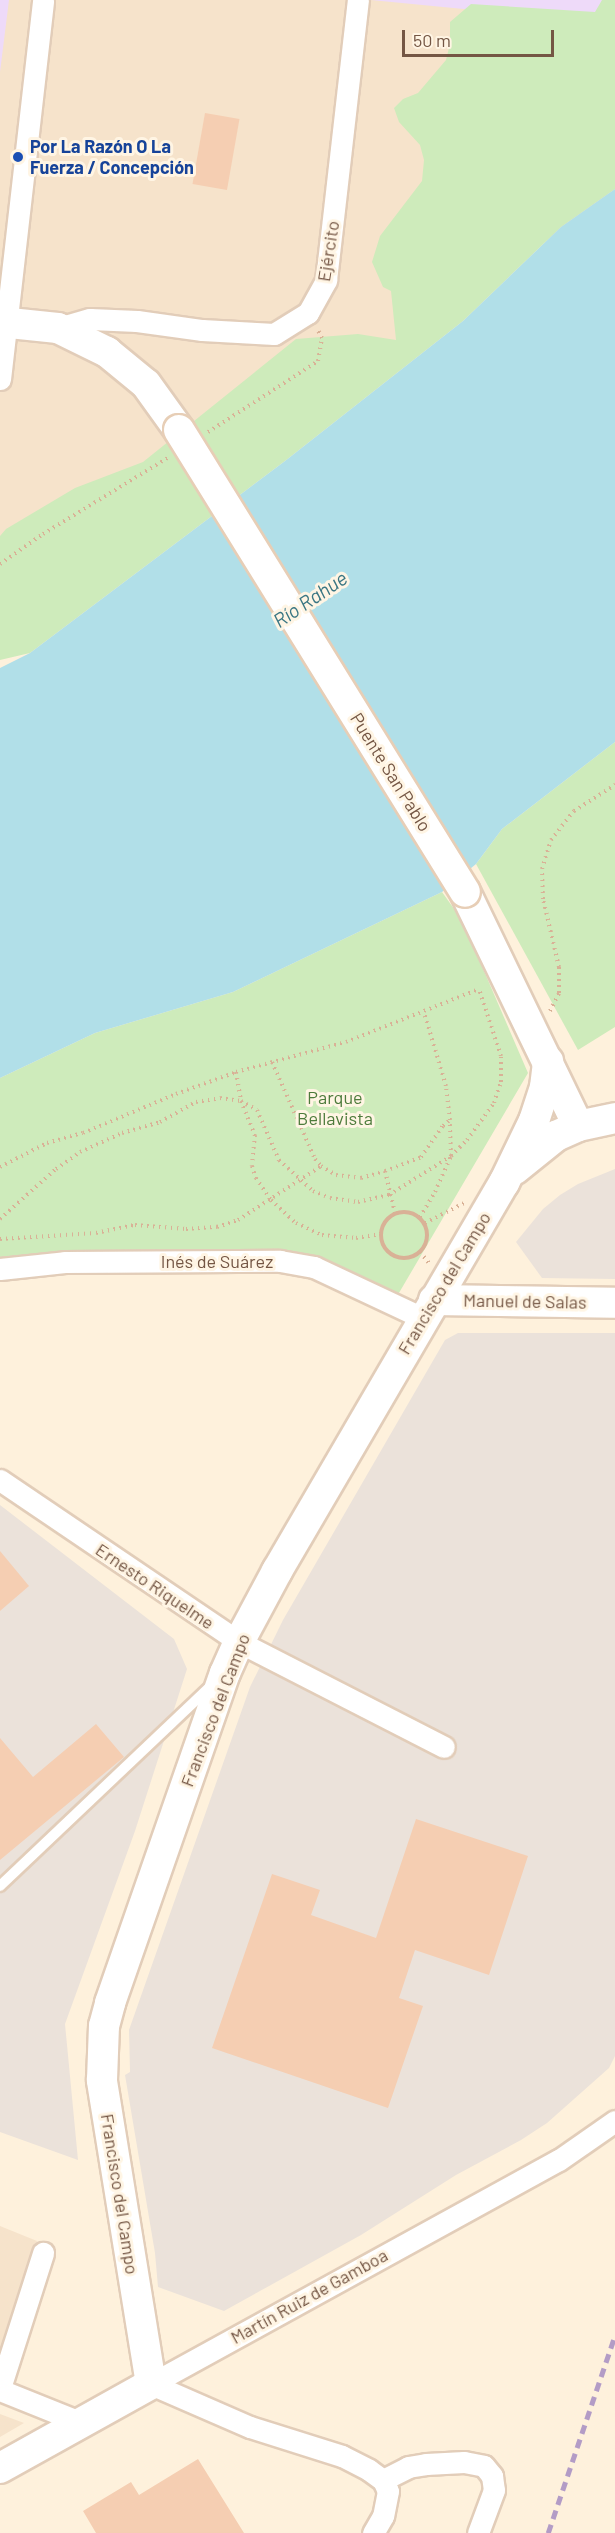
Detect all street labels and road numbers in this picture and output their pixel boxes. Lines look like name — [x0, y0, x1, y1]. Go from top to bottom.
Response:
street label: Ejército — [313, 219, 343, 283]
street label: Puente San Pablo — [346, 709, 436, 835]
street label: Francisco del Campo — [393, 1208, 495, 1358]
street label: Inés de Suárez — [161, 1250, 273, 1272]
street label: Manuel de Salas — [463, 1289, 587, 1313]
street label: Ernesto Riquelme — [92, 1538, 218, 1634]
street label: Francisco del Campo — [176, 1630, 254, 1790]
street label: Francisco del Campo — [97, 2112, 143, 2276]
street label: Martín Ruiz de Gamboa — [227, 2244, 391, 2348]

